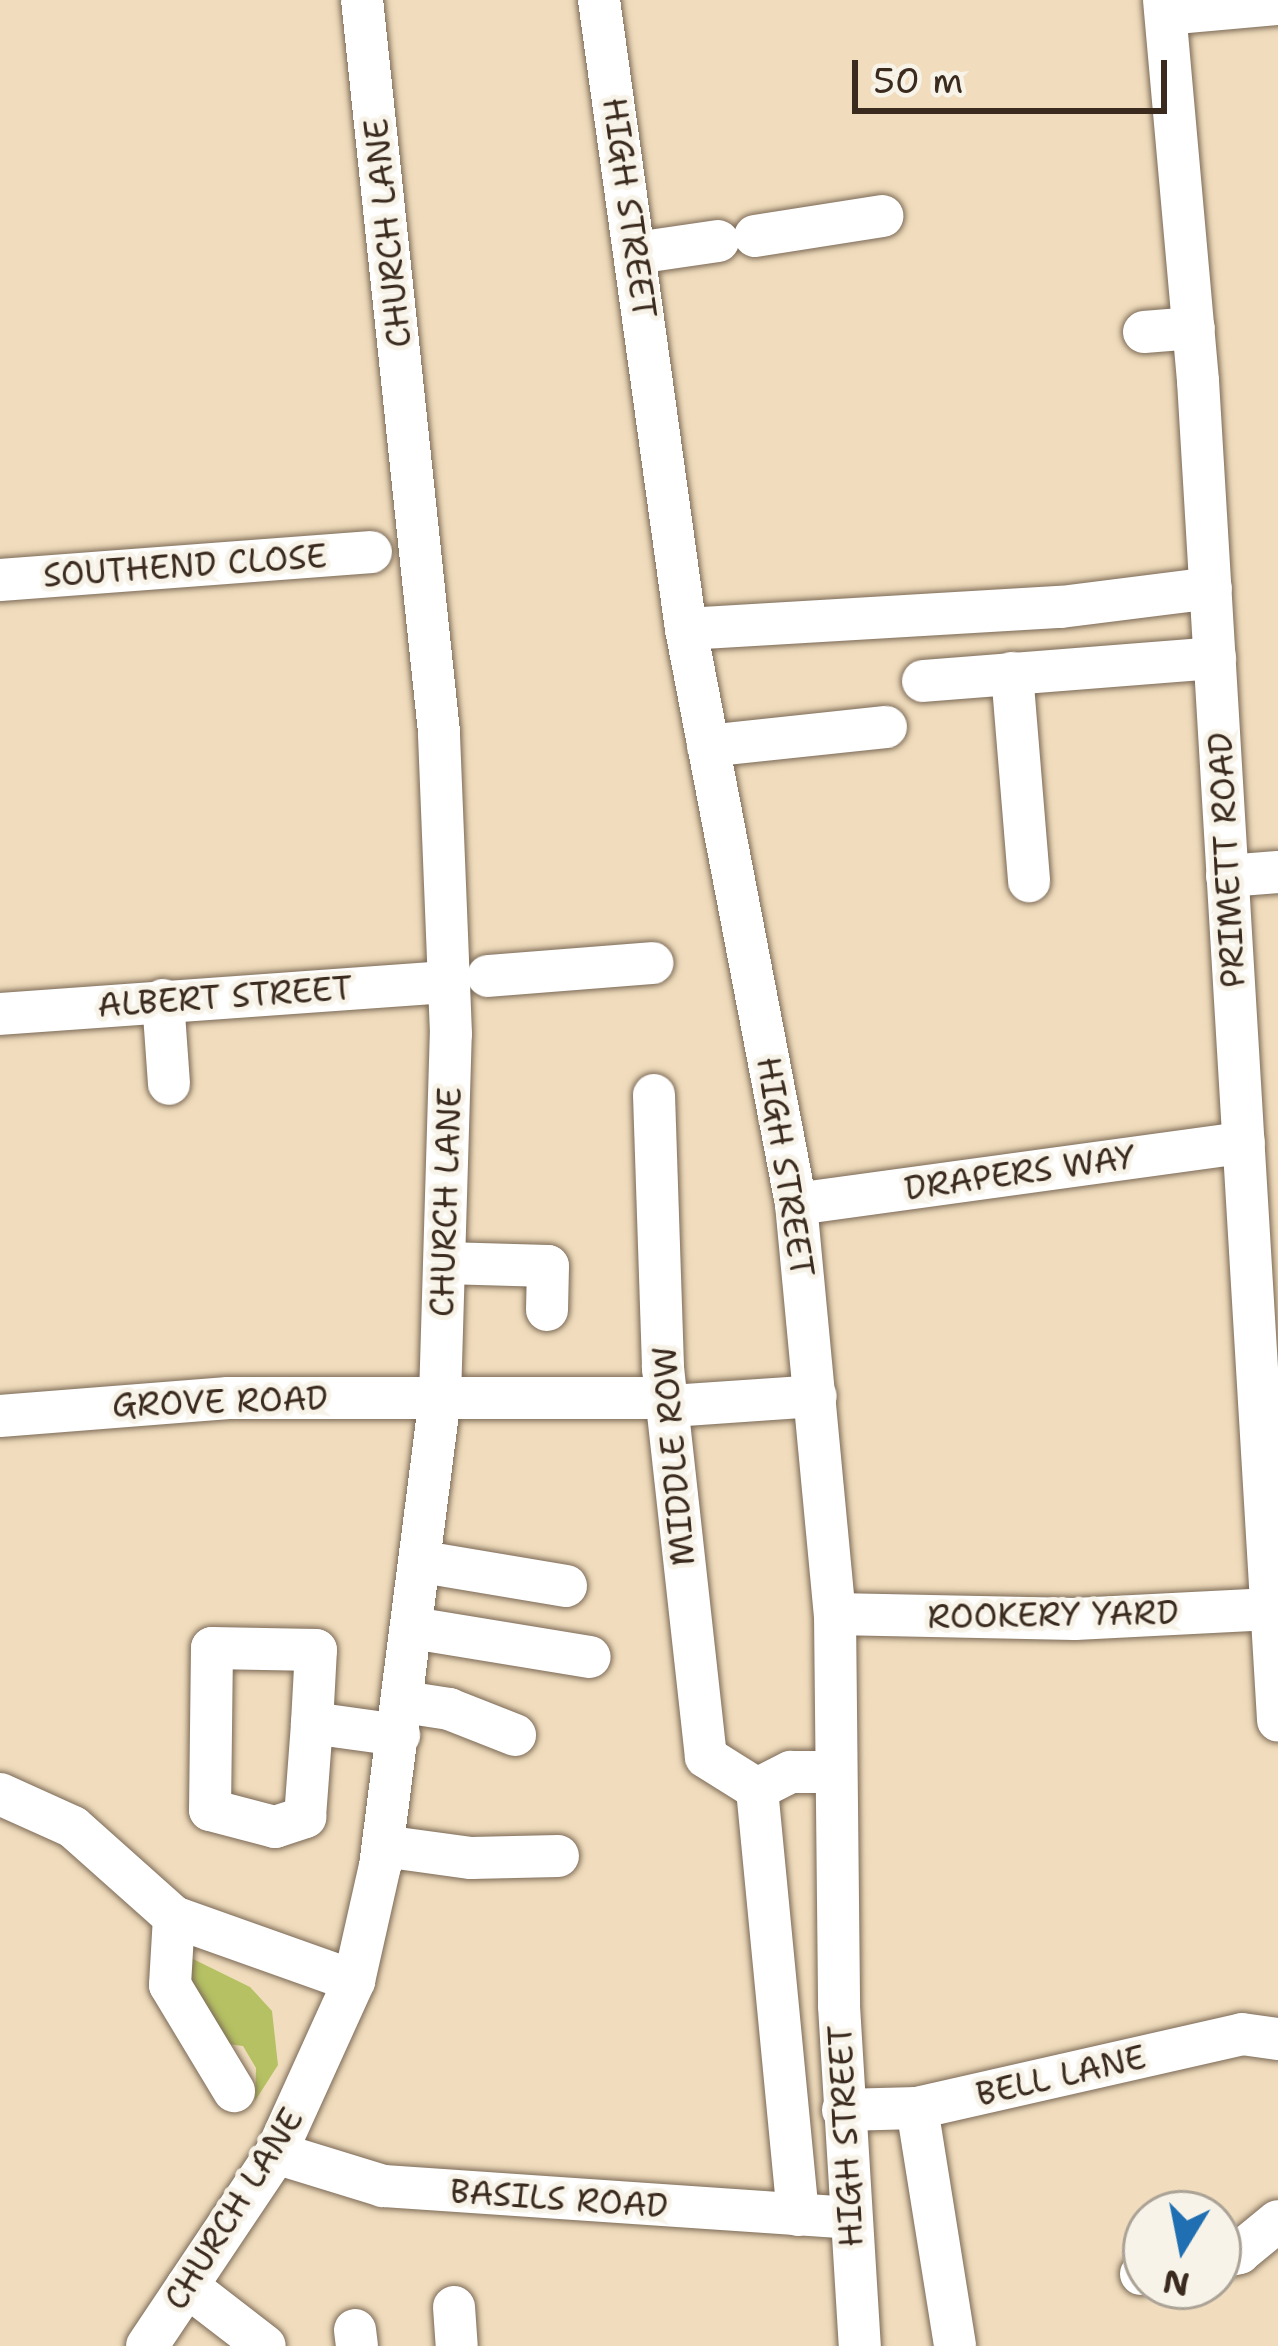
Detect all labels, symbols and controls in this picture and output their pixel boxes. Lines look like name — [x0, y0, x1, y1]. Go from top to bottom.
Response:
scale bar — [858, 36, 1173, 110]
text: 50 m — [873, 56, 963, 105]
street label: HIGH STREET — [594, 95, 664, 321]
street label: CHURCH LANE — [356, 116, 420, 350]
street label: SOUTHEND CLOSE — [42, 536, 328, 596]
street label: PRIMETT ROAD — [1201, 731, 1253, 989]
street label: ALBERT STREET — [96, 968, 354, 1026]
street label: HIGH STREET — [748, 1054, 822, 1280]
street label: CHURCH LANE — [422, 1086, 470, 1318]
street label: DRAPERS WAY — [902, 1137, 1138, 1209]
street label: MIDDLE ROW — [645, 1345, 703, 1567]
street label: GROVE ROAD — [111, 1378, 329, 1426]
street label: ROOKERY YARD — [927, 1593, 1179, 1637]
street label: HIGH STREET — [820, 2024, 872, 2248]
street label: BELL LANE — [972, 2037, 1150, 2115]
street label: CHURCH LANE — [156, 2101, 312, 2317]
street label: BASILS ROAD — [449, 2172, 669, 2226]
north arrow — [1122, 2190, 1242, 2310]
text: N — [1159, 2259, 1193, 2307]

